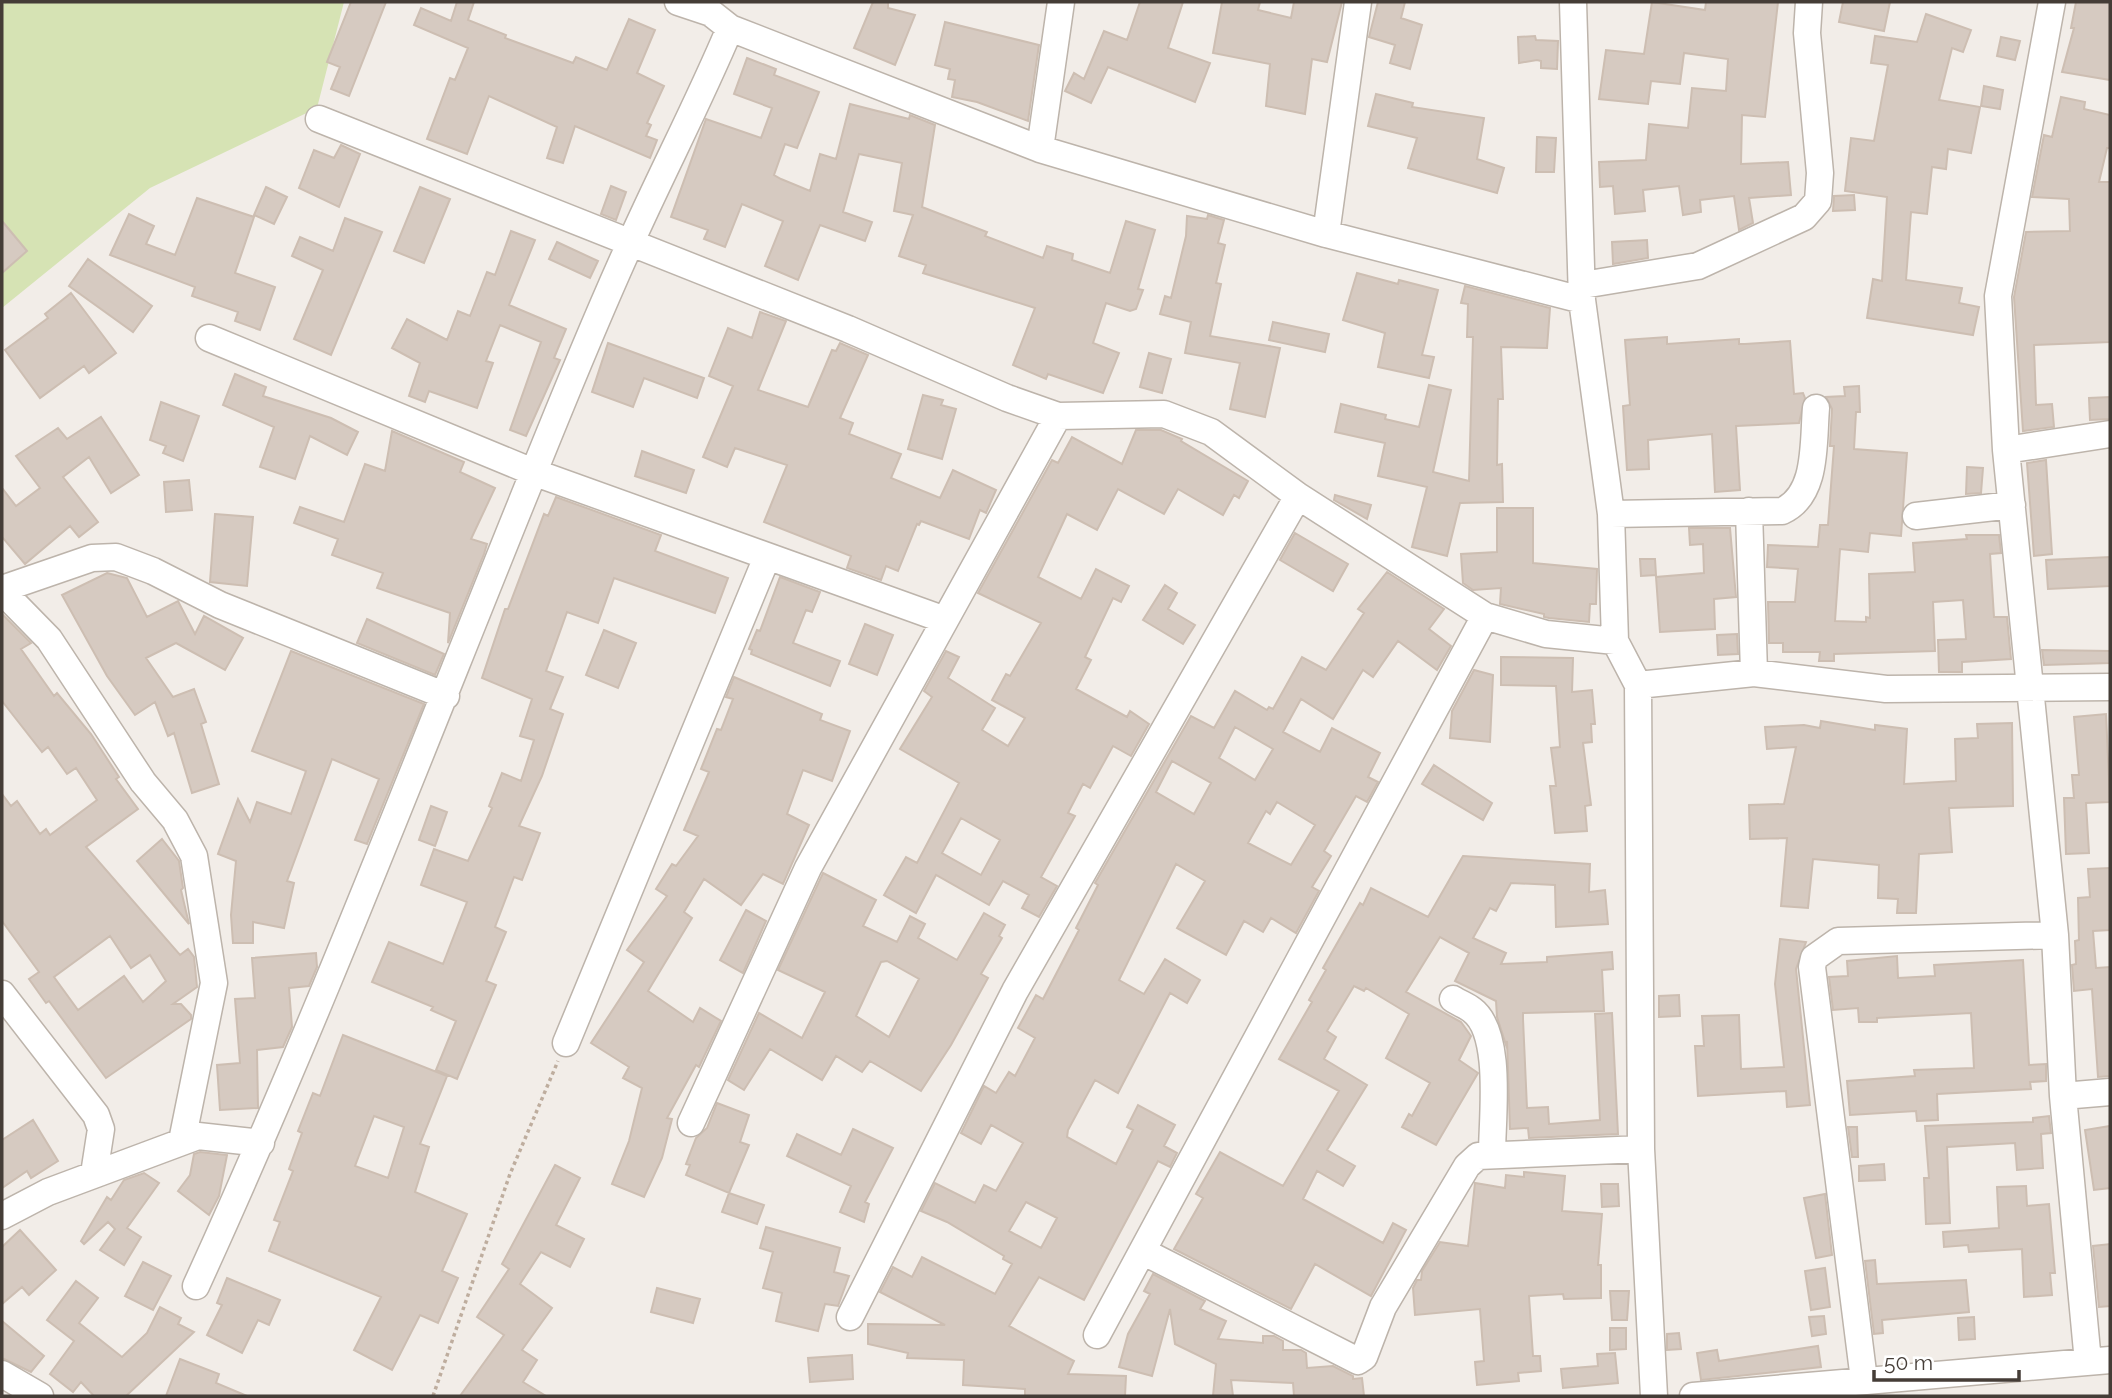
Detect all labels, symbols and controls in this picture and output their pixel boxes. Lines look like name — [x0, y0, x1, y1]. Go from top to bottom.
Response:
scale bar — [1874, 1338, 2019, 1382]
text: 50 m — [1884, 1350, 1933, 1375]

